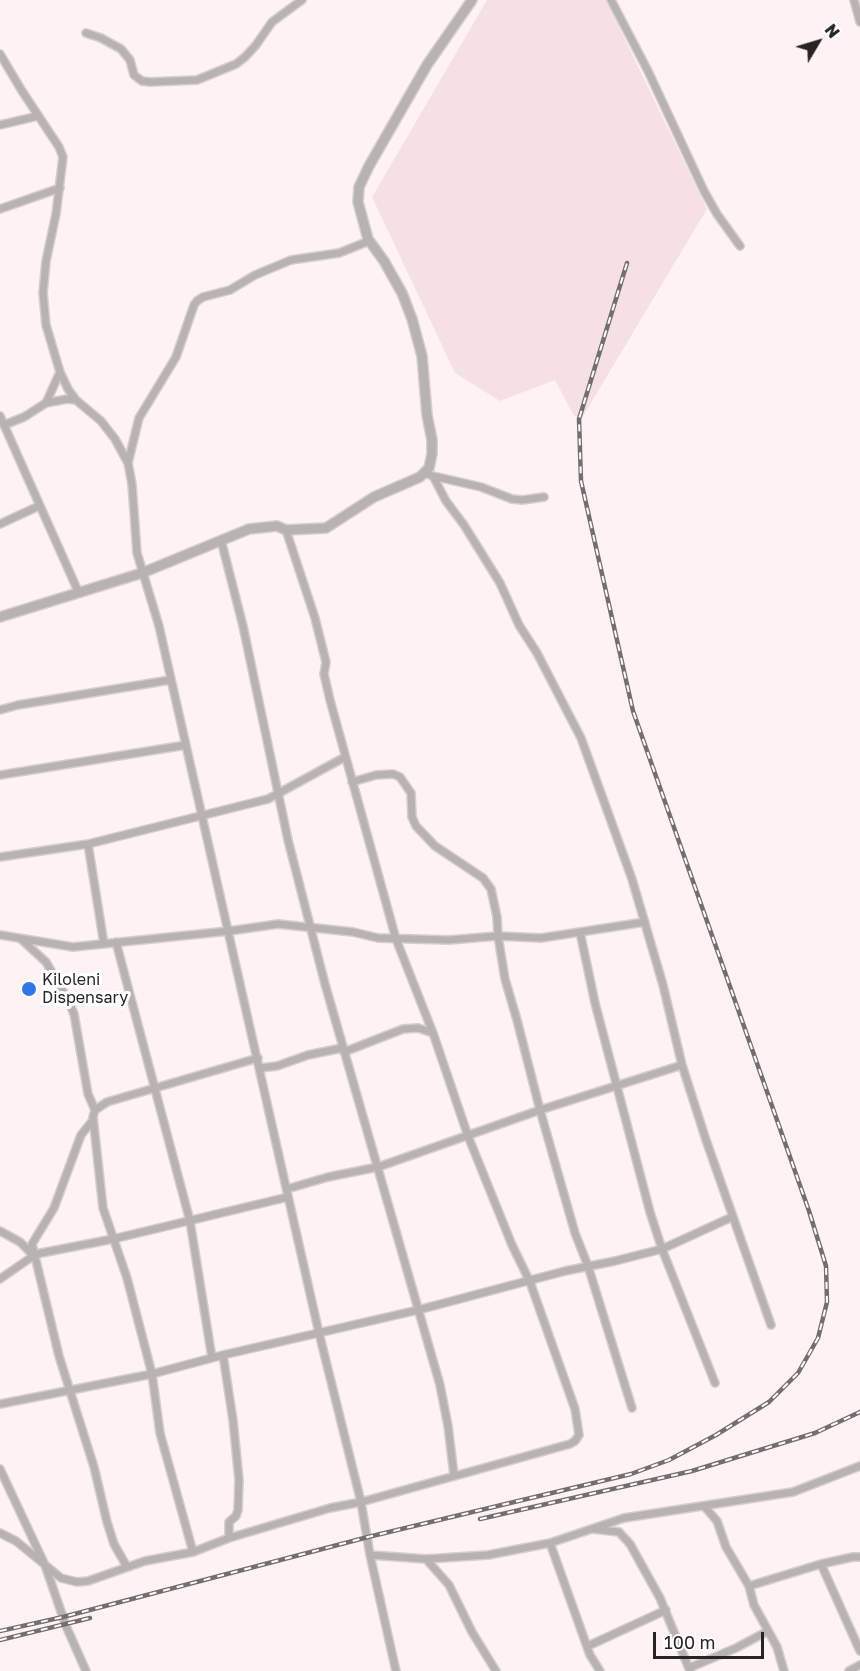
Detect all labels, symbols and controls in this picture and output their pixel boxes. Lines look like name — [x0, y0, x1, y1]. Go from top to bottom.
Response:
north arrow — [788, 12, 848, 72]
text: N — [821, 20, 844, 42]
place label: Kiloleni Dispensary — [42, 970, 128, 1008]
marker: Kiloleni Dispensary — [20, 980, 38, 998]
scale bar — [656, 1620, 767, 1658]
text: 100 m — [664, 1631, 715, 1653]

